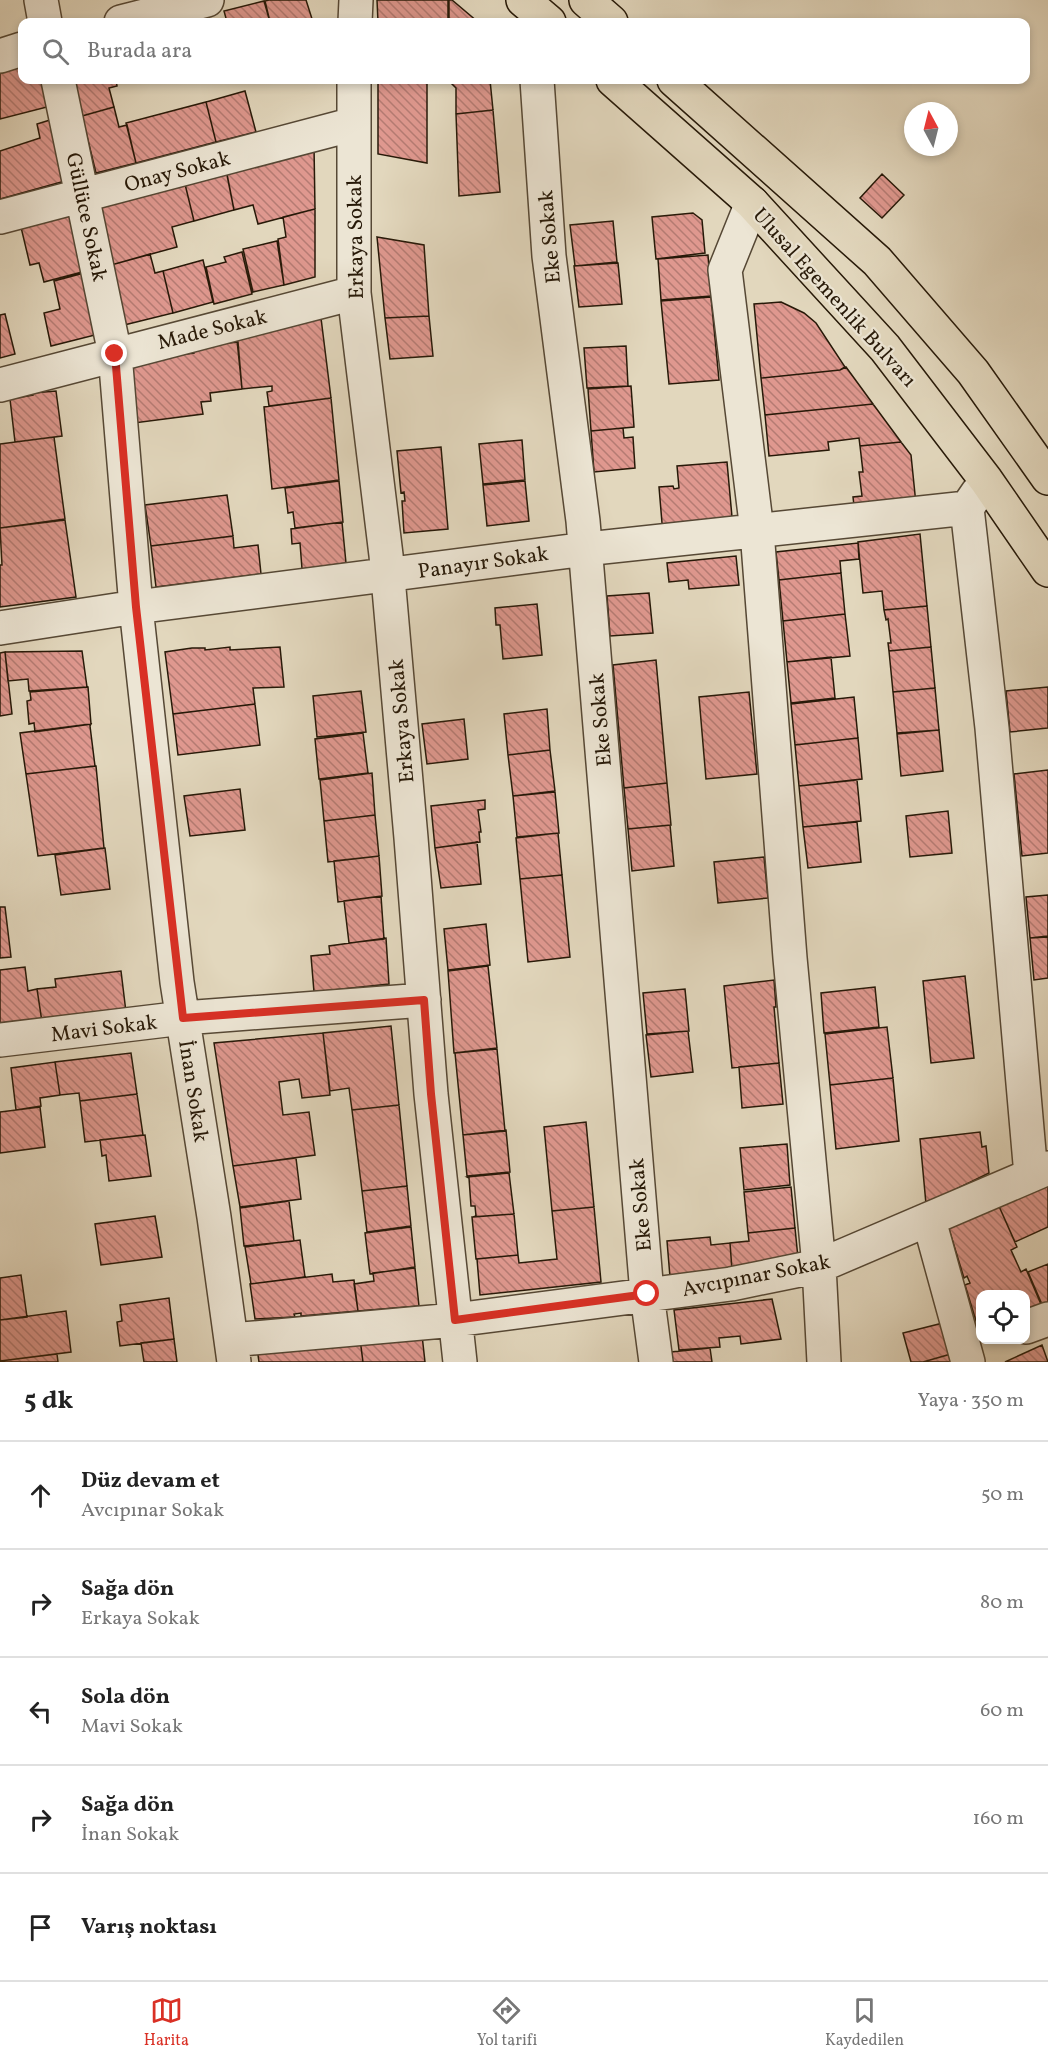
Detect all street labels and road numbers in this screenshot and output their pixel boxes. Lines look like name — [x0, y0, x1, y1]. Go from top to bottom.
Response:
street label: Onay Sokak — [121, 144, 234, 201]
street label: Güllüce Sokak — [58, 150, 113, 285]
street label: Erkaya Sokak — [341, 174, 372, 300]
street label: Eke Sokak — [532, 188, 569, 285]
street label: Ulusal Egemenlik Bulvarı — [745, 202, 923, 394]
street label: Made Sokak — [155, 303, 271, 358]
street label: Panayır Sokak — [416, 540, 551, 587]
street label: Erkaya Sokak — [383, 657, 422, 784]
street label: Eke Sokak — [583, 671, 620, 768]
street label: Mavi Sokak — [49, 1009, 160, 1050]
street label: İnan Sokak — [170, 1038, 215, 1145]
street label: Eke Sokak — [623, 1156, 660, 1253]
street label: Avcıpınar Sokak — [680, 1248, 833, 1305]

